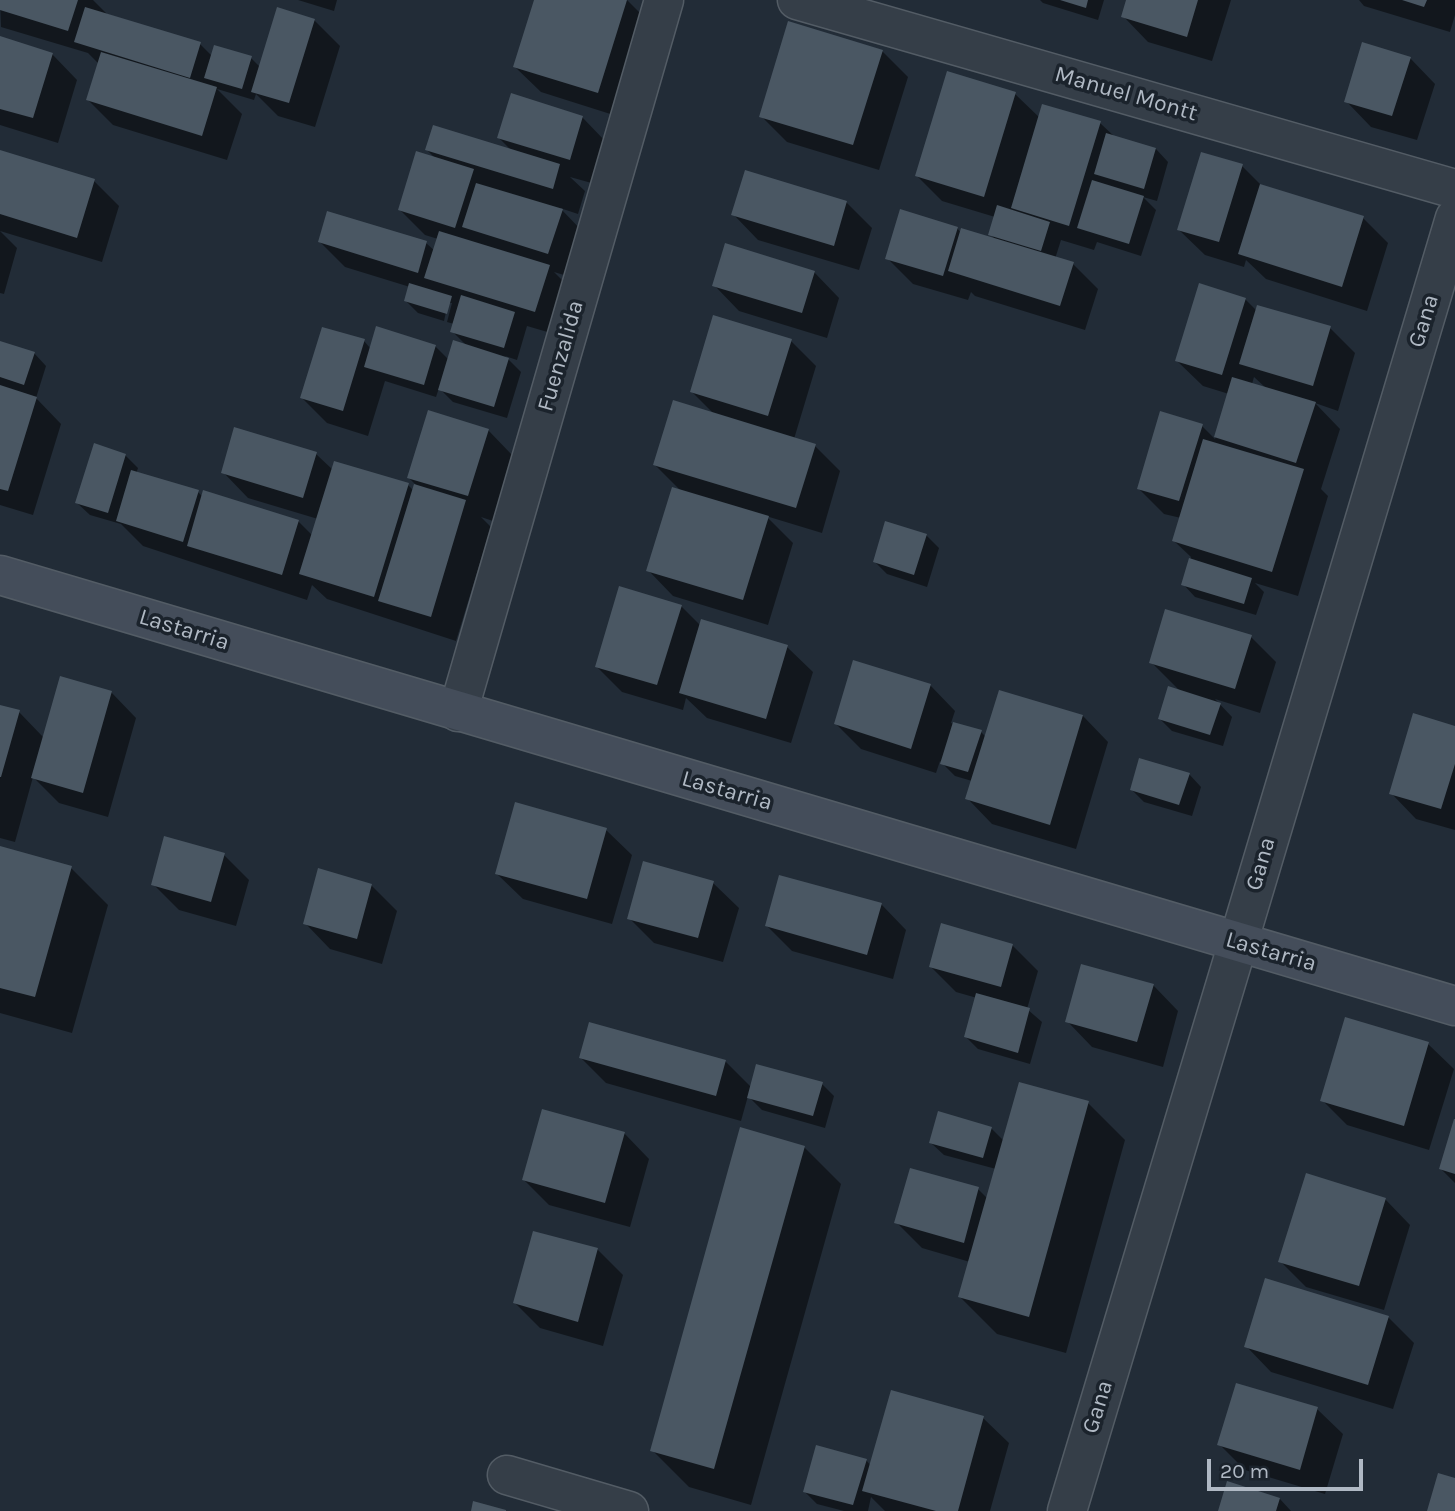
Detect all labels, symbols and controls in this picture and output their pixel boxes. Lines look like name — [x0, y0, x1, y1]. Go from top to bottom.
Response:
street label: Manuel Montt — [1052, 60, 1200, 128]
street label: Gana — [1403, 291, 1445, 351]
street label: Fuenzalida — [532, 297, 590, 415]
street label: Lastarria — [136, 603, 232, 657]
street label: Lastarria — [679, 765, 775, 817]
street label: Gana — [1240, 834, 1282, 894]
street label: Lastarria — [1223, 926, 1319, 978]
street label: Gana — [1077, 1377, 1119, 1437]
scale bar — [1210, 1444, 1366, 1488]
text: 20 m — [1220, 1459, 1269, 1483]

